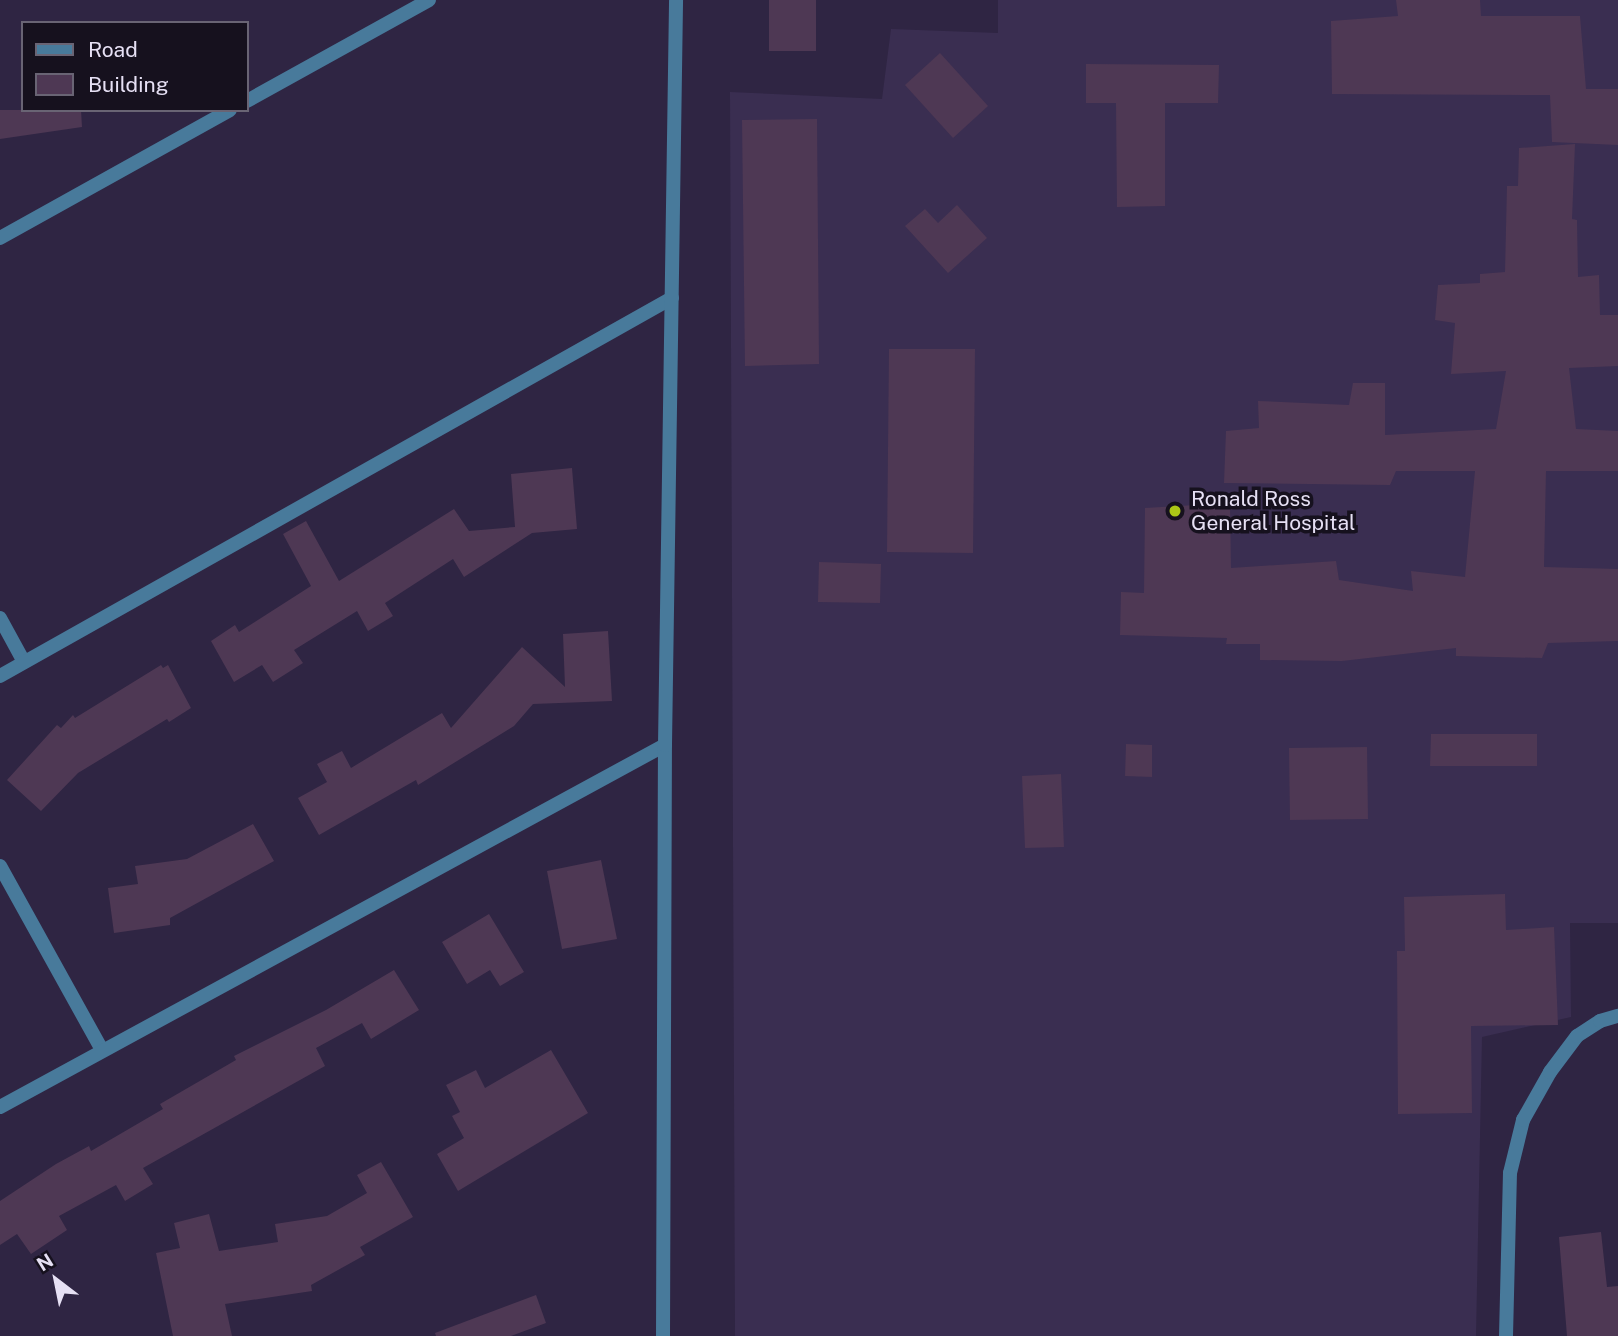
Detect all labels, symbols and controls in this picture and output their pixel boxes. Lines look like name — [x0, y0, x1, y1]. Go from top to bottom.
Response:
legend — [21, 21, 248, 112]
text: Road — [88, 37, 138, 62]
text: Building — [88, 72, 169, 97]
place label: Ronald Ross General Hospital — [1191, 486, 1355, 536]
marker: Ronald Ross General Hospital — [1165, 501, 1185, 521]
north arrow — [21, 1245, 91, 1315]
text: N — [33, 1249, 57, 1275]

